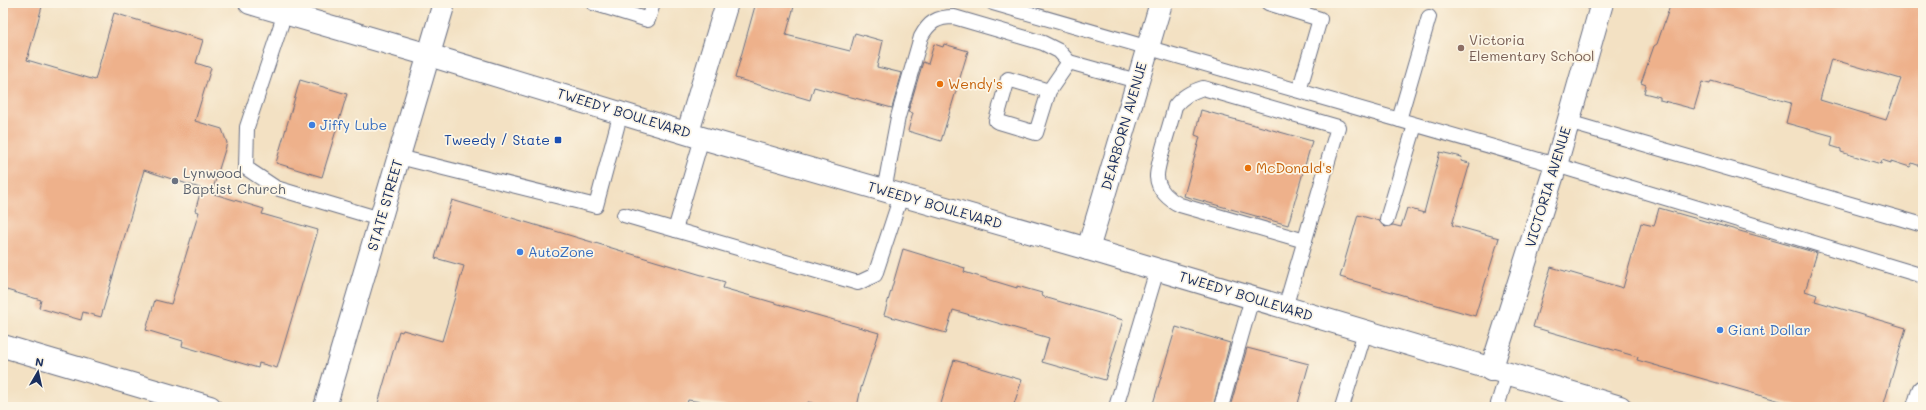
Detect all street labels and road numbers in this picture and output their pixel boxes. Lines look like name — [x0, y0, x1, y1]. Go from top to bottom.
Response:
street label: DEARBORN AVENUE — [1096, 60, 1151, 192]
street label: TWEEDY BOULEVARD — [555, 83, 693, 142]
street label: VICTORIA AVENUE — [1520, 124, 1575, 250]
street label: STATE STREET — [362, 157, 407, 253]
street label: TWEEDY BOULEVARD — [866, 176, 1005, 233]
street label: TWEEDY BOULEVARD — [1177, 266, 1315, 325]

